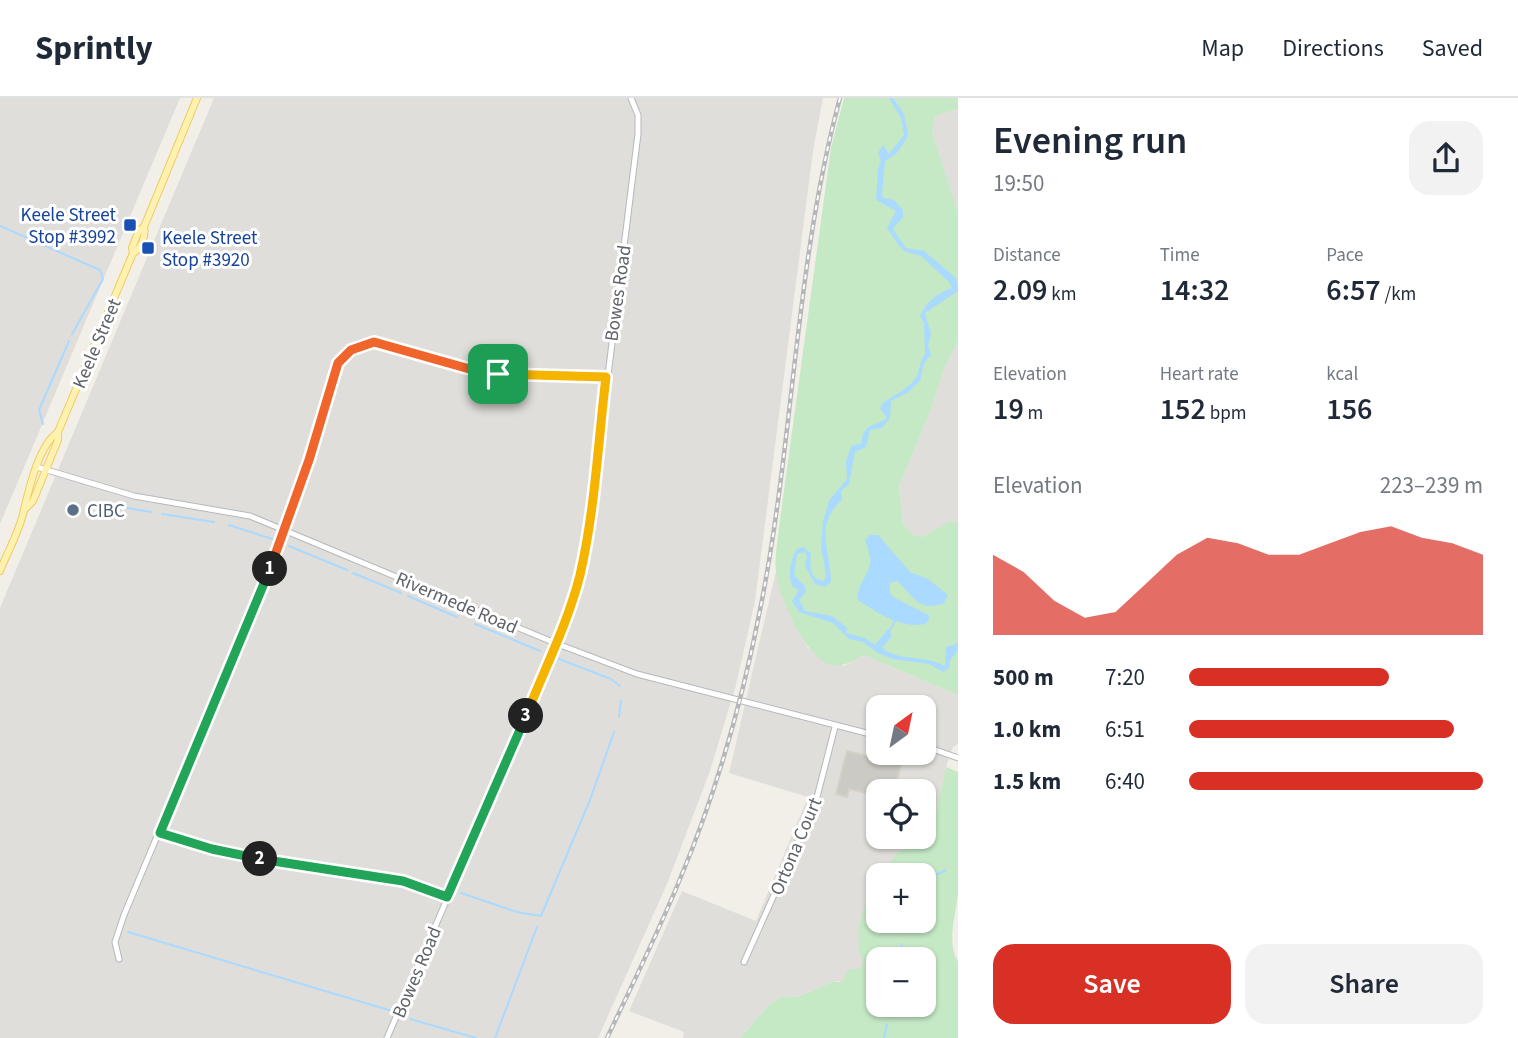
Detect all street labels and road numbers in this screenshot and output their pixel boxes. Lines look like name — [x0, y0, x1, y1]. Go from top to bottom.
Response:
street label: Bowes Road — [598, 243, 639, 343]
street label: Keele Street — [66, 294, 129, 393]
street label: Rivermede Road — [391, 566, 522, 641]
street label: Ortona Court — [764, 793, 829, 900]
street label: Bowes Road — [386, 923, 449, 1022]

